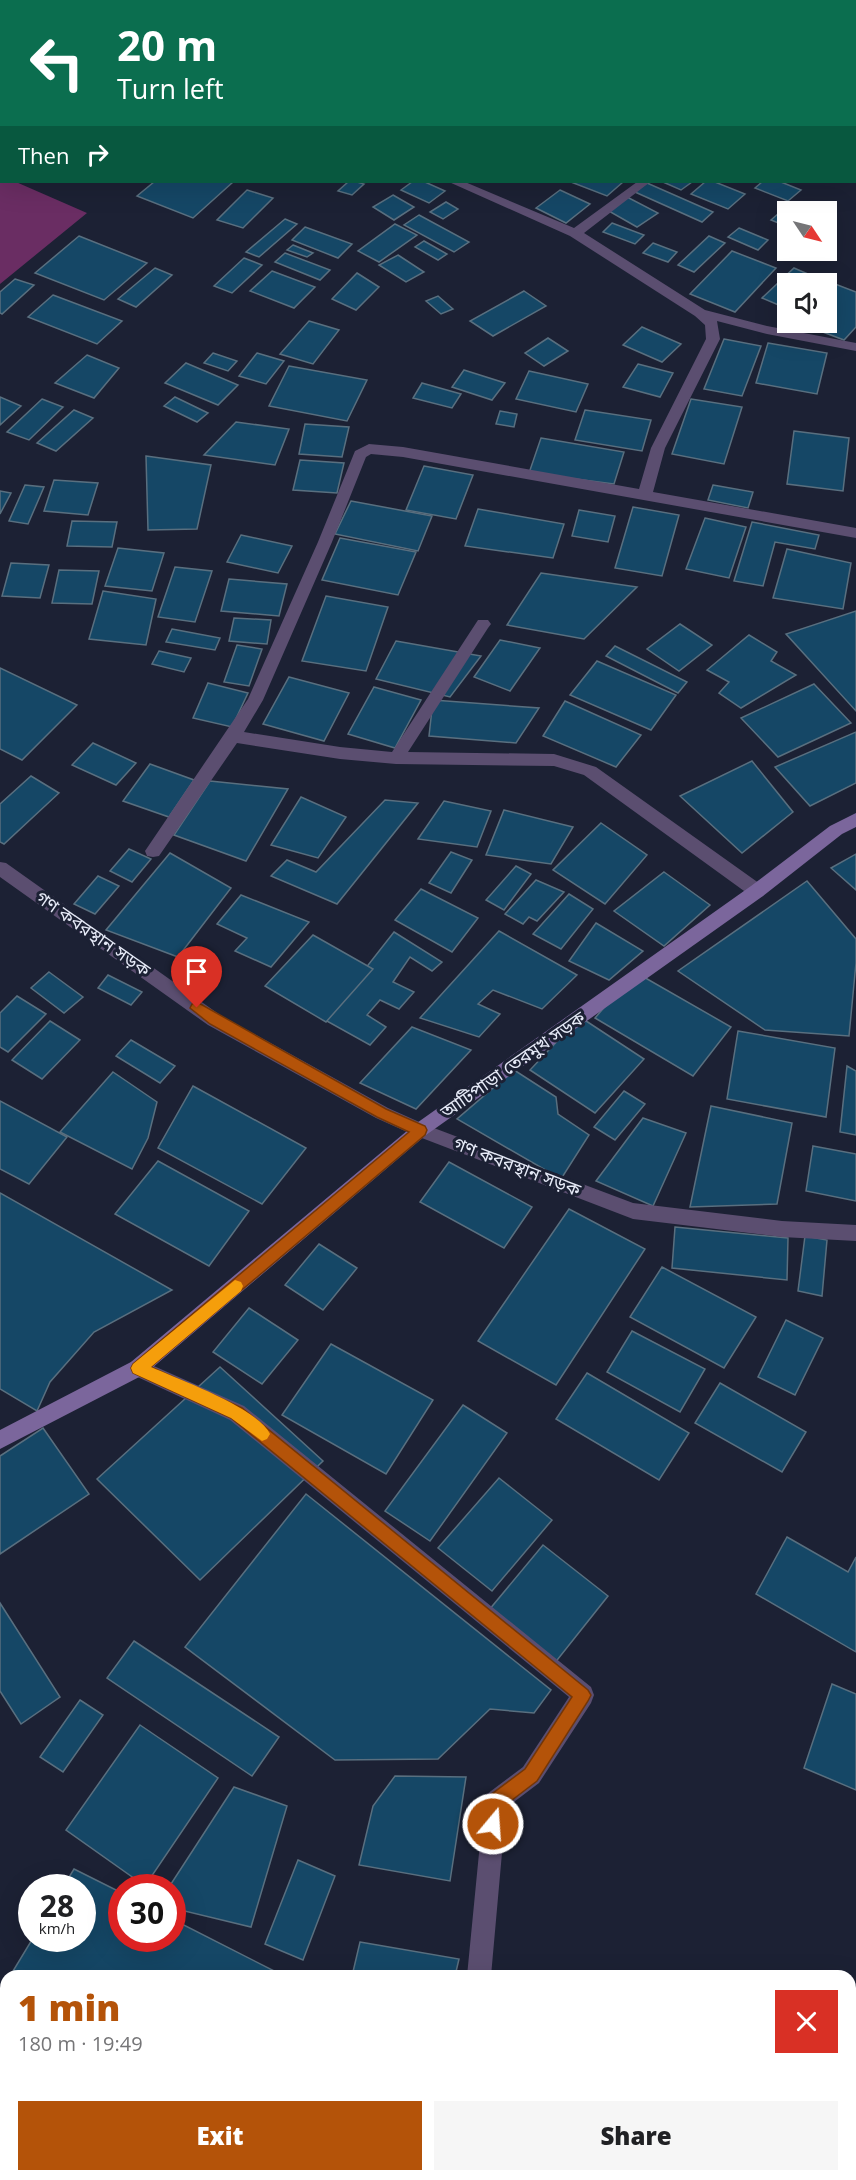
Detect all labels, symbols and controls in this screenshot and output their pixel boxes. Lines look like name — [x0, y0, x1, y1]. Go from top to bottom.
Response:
text: 20 m — [117, 16, 217, 73]
icon: left — [18, 24, 96, 102]
text: Turn left — [117, 70, 224, 107]
icon: right — [81, 138, 114, 171]
text: Then — [18, 140, 69, 170]
north arrow — [777, 201, 837, 261]
map controls — [777, 201, 837, 333]
button: sound — [777, 273, 837, 333]
street label: গণ কবরস্থান সড়ক — [32, 885, 156, 982]
pin — [171, 946, 222, 1008]
icon: arrive — [180, 955, 213, 988]
street label: আটিপাড়া তেরমুখ সড়ক — [434, 1005, 590, 1124]
street label: গণ কবরস্থান সড়ক — [450, 1131, 585, 1202]
position arrow — [461, 1792, 525, 1856]
speed limit sign: 30 — [108, 1874, 186, 1952]
text: 28 — [40, 1885, 74, 1926]
text: km/h — [39, 1918, 75, 1938]
text: 1 min — [18, 1983, 120, 2032]
button: close — [775, 1990, 838, 2053]
text: 180 m · 19:49 — [18, 2030, 143, 2057]
button: Exit — [18, 2101, 422, 2170]
button: Share — [434, 2101, 838, 2170]

